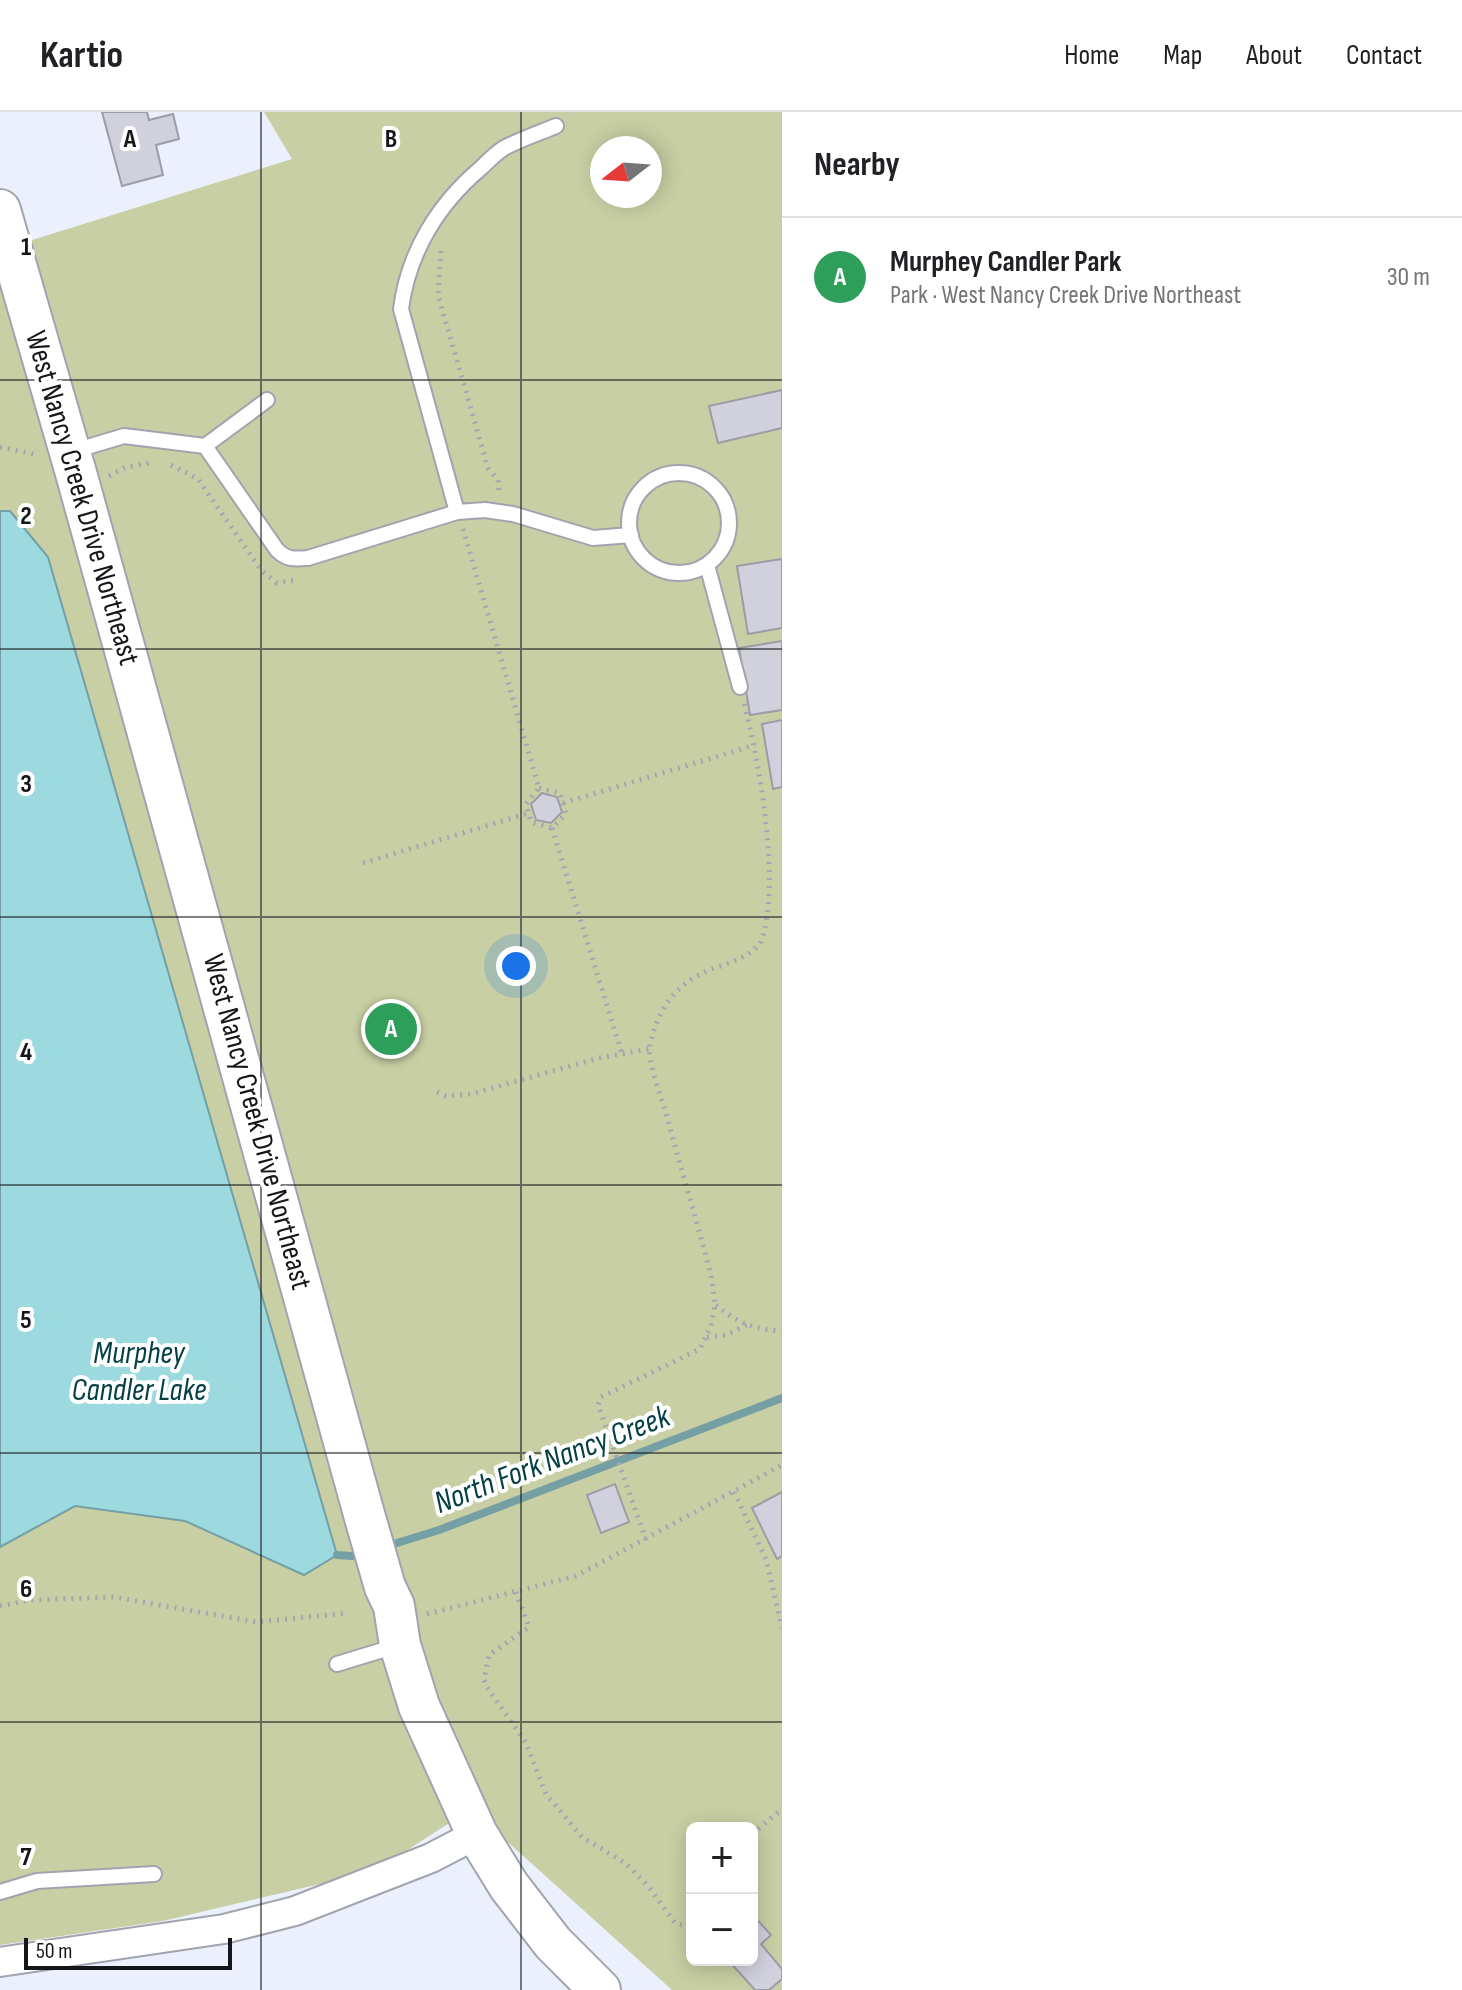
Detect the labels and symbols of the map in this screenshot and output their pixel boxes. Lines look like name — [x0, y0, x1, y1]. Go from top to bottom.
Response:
text: A — [123, 124, 137, 155]
text: B — [385, 124, 397, 155]
north arrow — [590, 136, 662, 208]
text: 1 — [21, 232, 31, 263]
street label: West Nancy Creek Drive Northeast — [17, 327, 147, 669]
text: 2 — [20, 501, 32, 532]
text: 3 — [20, 769, 32, 800]
your location — [496, 946, 536, 986]
street label: West Nancy Creek Drive Northeast — [195, 950, 319, 1294]
pin: A — [365, 999, 417, 1059]
text: 4 — [20, 1037, 32, 1068]
text: 5 — [20, 1305, 32, 1336]
water label: Murphey Candler Lake — [72, 1334, 206, 1410]
water label: North Fork Nancy Creek — [429, 1397, 676, 1523]
text: 6 — [20, 1574, 32, 1605]
text: 7 — [20, 1842, 32, 1873]
scale bar — [24, 1934, 232, 1970]

